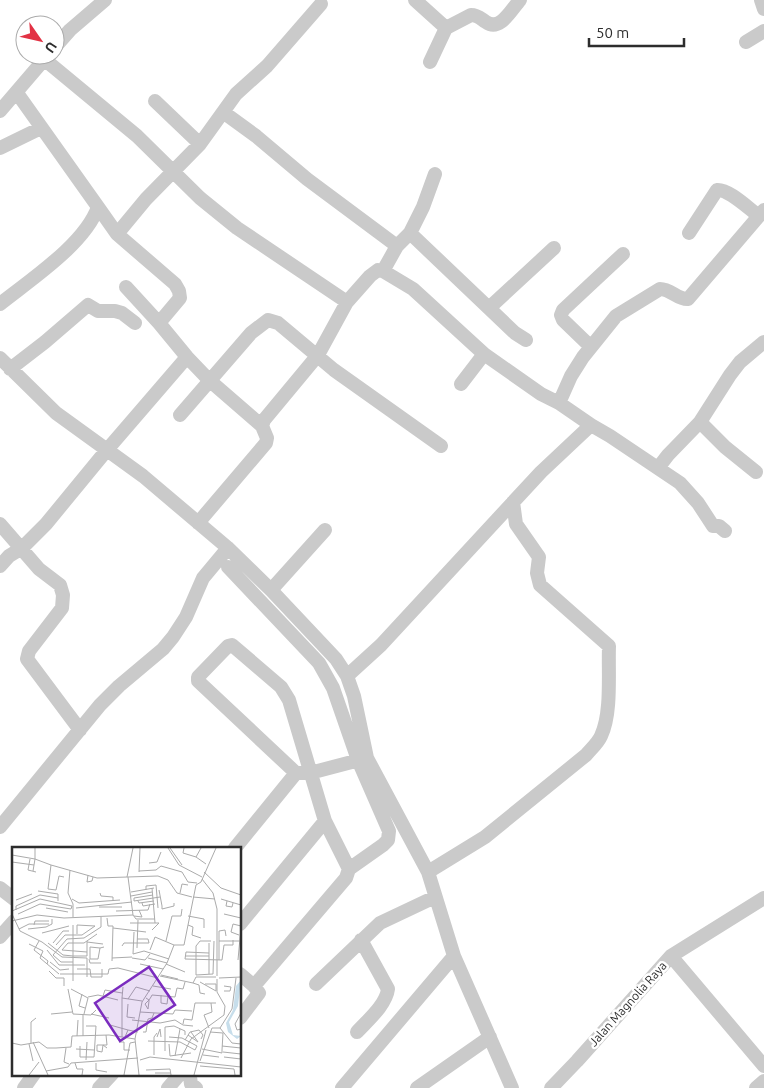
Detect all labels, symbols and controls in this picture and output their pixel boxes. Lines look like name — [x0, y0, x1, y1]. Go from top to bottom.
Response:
north arrow — [15, 15, 65, 65]
scale bar — [589, 15, 684, 47]
text: 50 m — [596, 24, 629, 41]
text: U — [41, 39, 60, 56]
inset map — [12, 847, 241, 1076]
street label: Jalan Magnolia Raya — [586, 959, 669, 1048]

